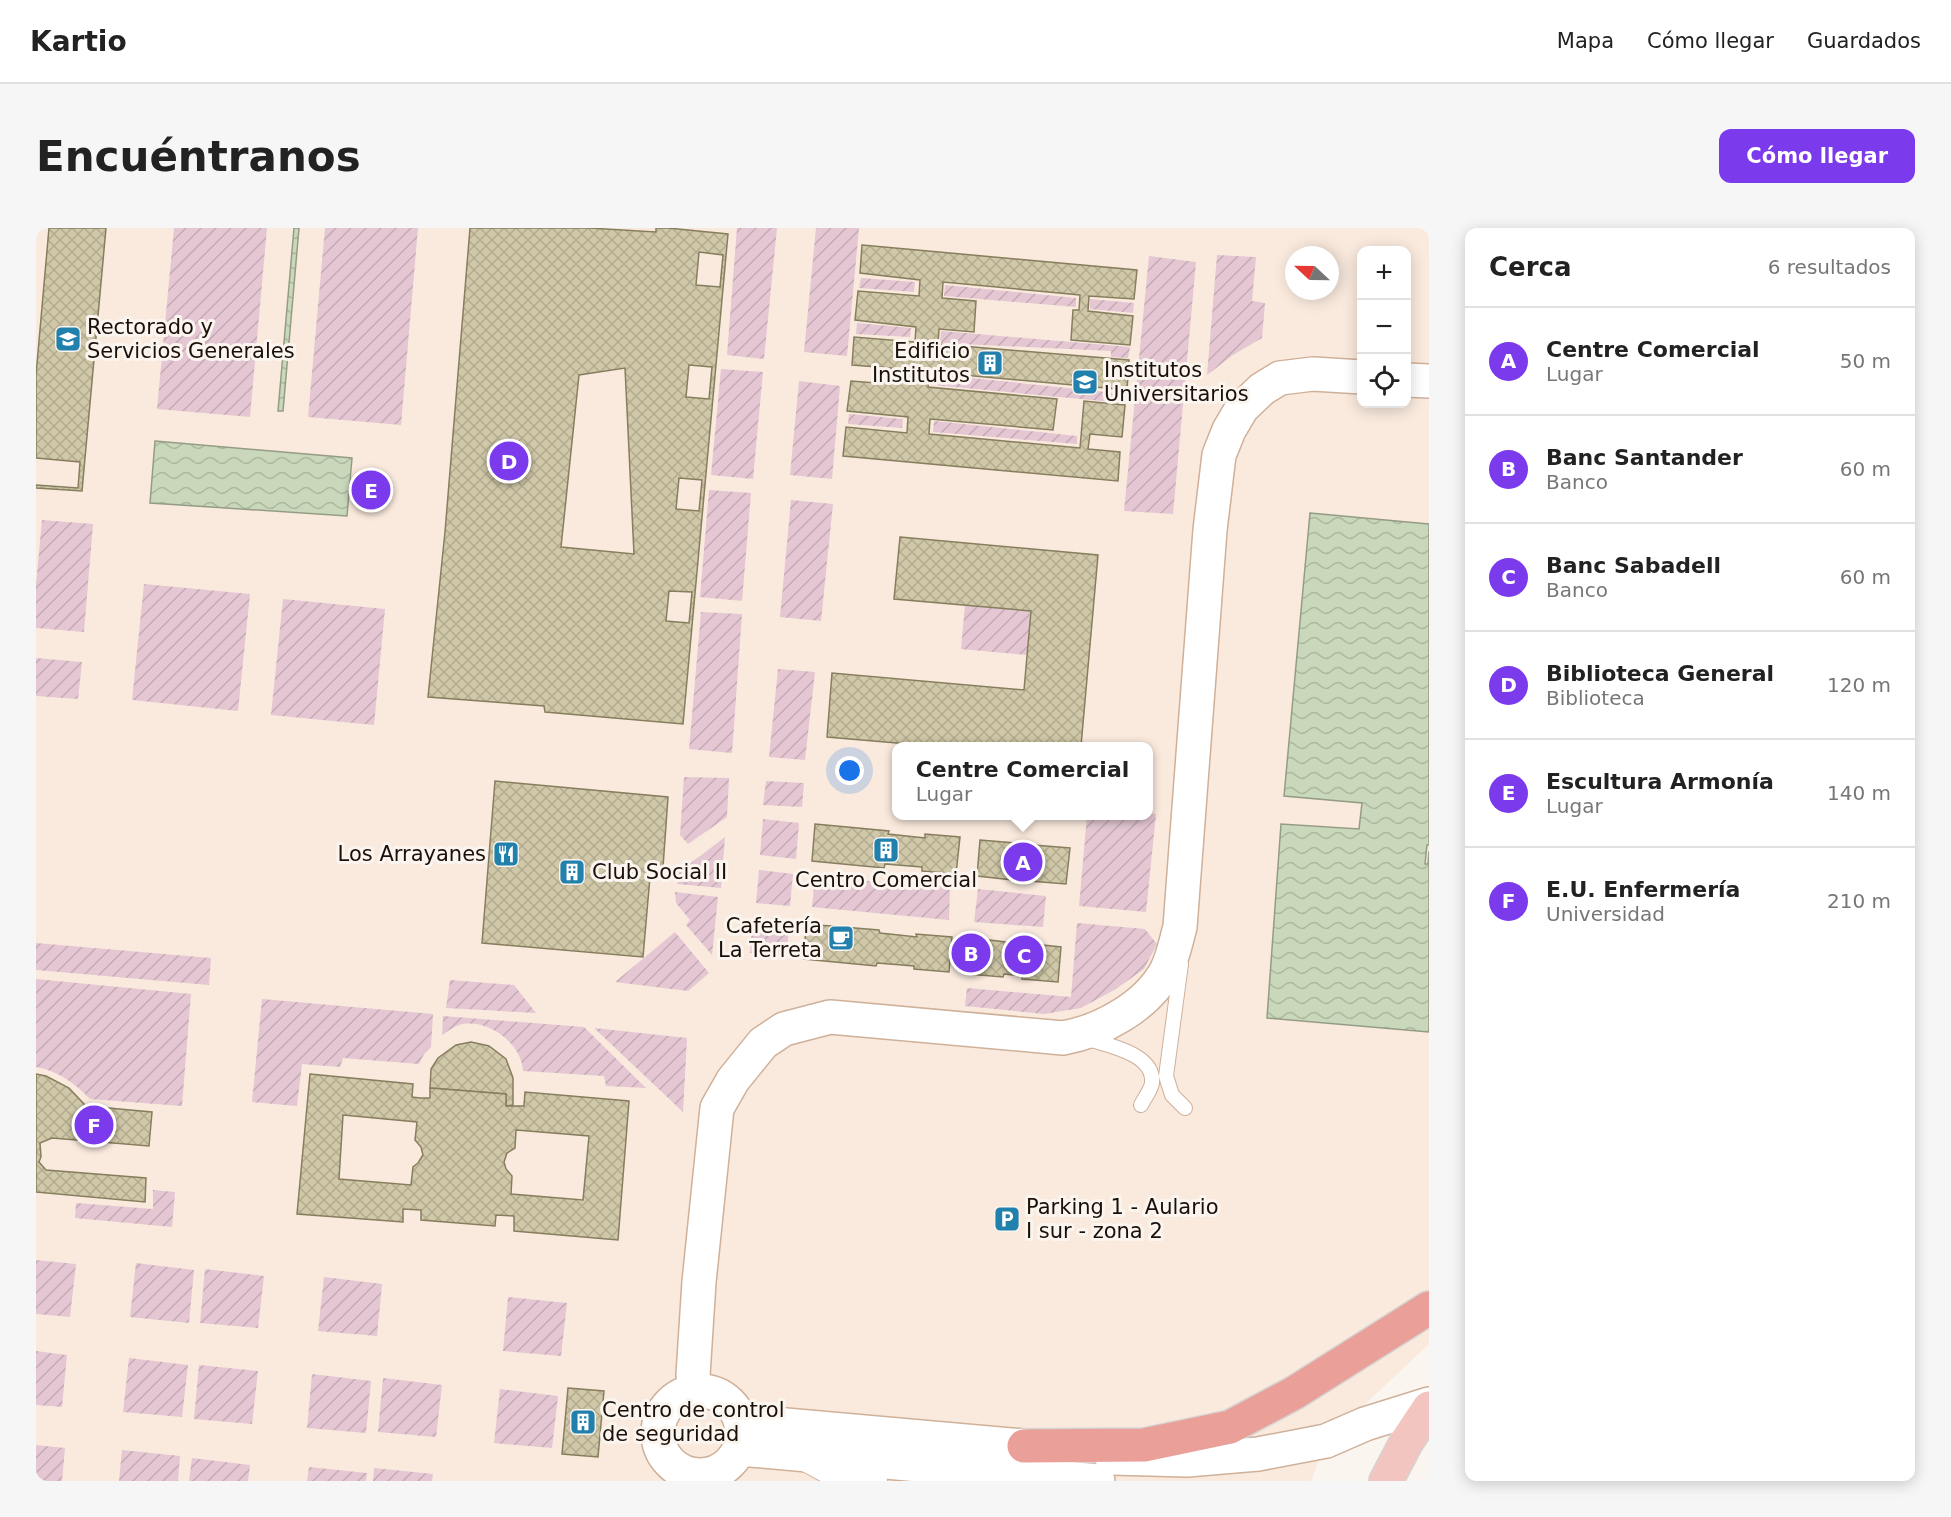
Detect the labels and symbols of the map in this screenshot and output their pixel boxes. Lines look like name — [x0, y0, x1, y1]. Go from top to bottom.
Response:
north arrow — [1285, 246, 1339, 300]
place label: Rectorado y Servicios Generales — [87, 315, 295, 363]
school or university icon: Rectorado y Servicios Generales — [53, 324, 83, 354]
place label: Edificio Institutos — [872, 339, 970, 387]
building icon: Edificio Institutos — [975, 348, 1005, 378]
place label: Institutos Universitarios — [1104, 358, 1249, 406]
school or university icon: Institutos Universitarios — [1070, 367, 1100, 397]
pin: D — [490, 438, 528, 484]
pin: E — [352, 468, 390, 512]
your location — [835, 756, 864, 785]
building icon: Centro Comercial — [871, 835, 901, 865]
restaurant icon: Los Arrayanes — [491, 839, 521, 869]
pin: A — [1004, 840, 1042, 884]
place label: Los Arrayanes — [338, 842, 486, 866]
building icon: Club Social II — [557, 857, 587, 887]
place label: Club Social II — [592, 860, 727, 884]
place label: Centro Comercial — [795, 868, 977, 892]
place label: Cafetería La Terreta — [718, 914, 822, 962]
cafe icon: Cafetería La Terreta — [826, 923, 856, 953]
pin: B — [952, 930, 990, 976]
pin: C — [1004, 932, 1044, 978]
pin: F — [74, 1102, 114, 1148]
place label: Parking 1 - Aulario I sur - zona 2 — [1026, 1195, 1219, 1243]
parking icon: Parking 1 - Aulario I sur - zona 2 — [992, 1204, 1022, 1234]
place label: Centro de control de seguridad — [602, 1398, 785, 1446]
building icon: Centro de control de seguridad — [568, 1407, 598, 1437]

